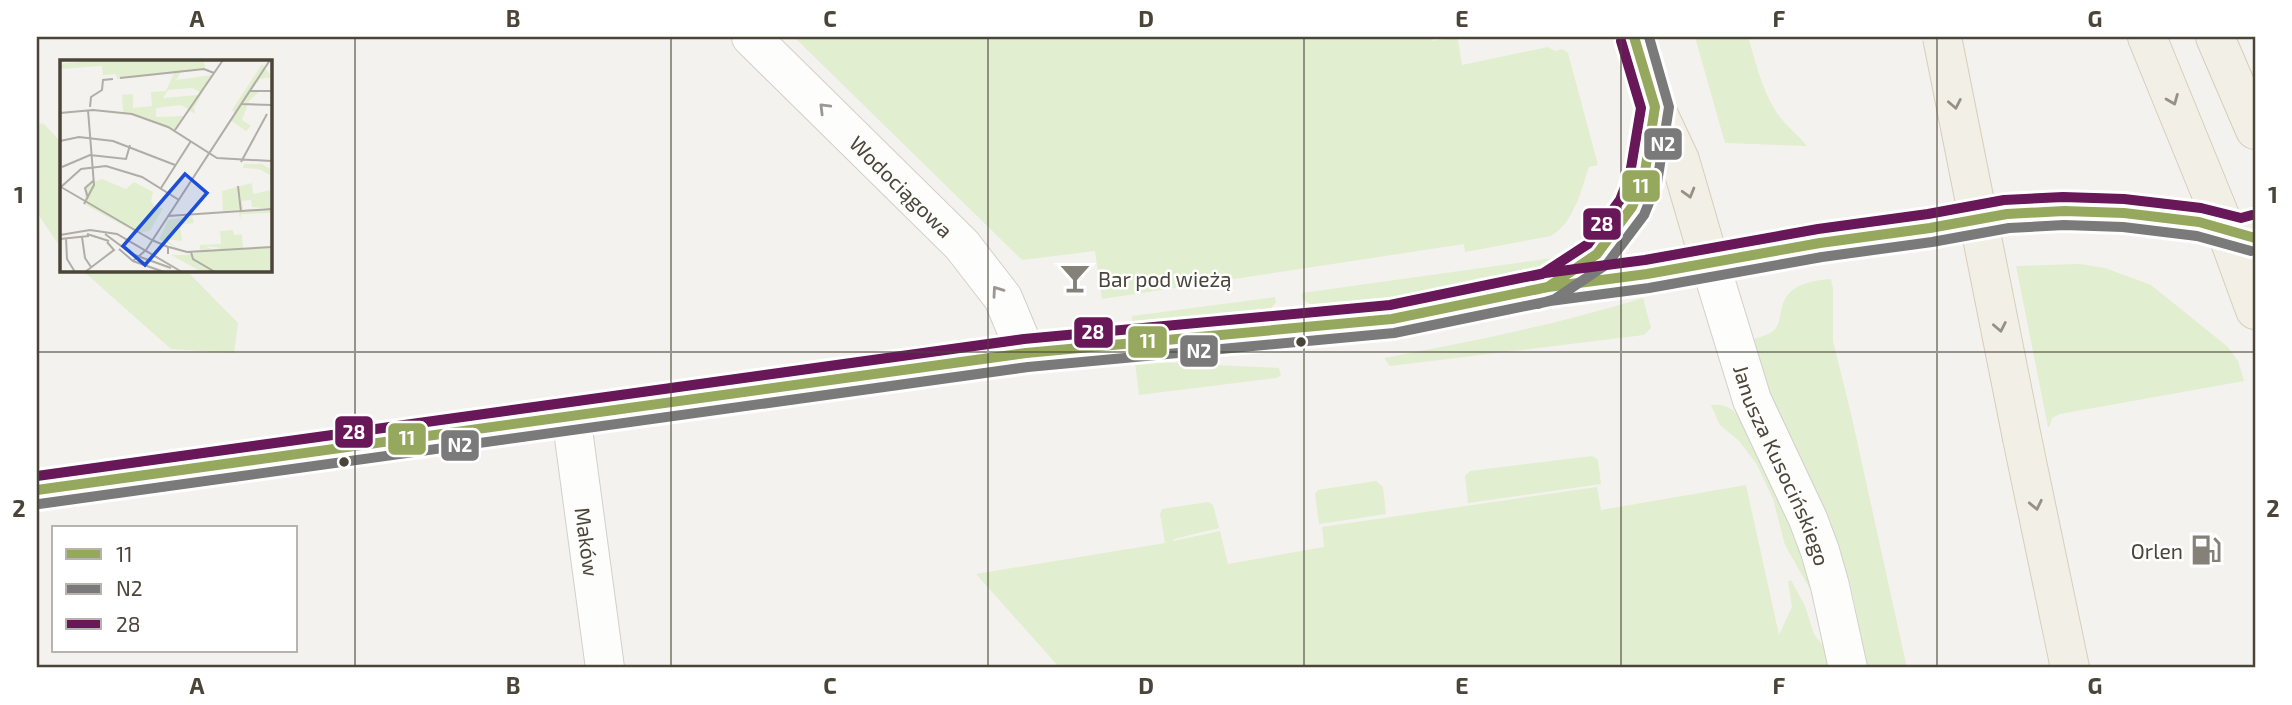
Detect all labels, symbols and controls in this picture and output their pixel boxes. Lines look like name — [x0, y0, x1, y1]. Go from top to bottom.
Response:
text: A — [189, 4, 205, 32]
text: B — [506, 4, 520, 32]
text: C — [823, 4, 837, 32]
text: D — [1138, 4, 1154, 32]
text: E — [1455, 4, 1469, 32]
text: F — [1773, 4, 1786, 32]
text: G — [2088, 4, 2102, 32]
inset map — [60, 60, 271, 271]
one-way arrow — [2165, 93, 2179, 105]
one-way arrow — [1947, 98, 1962, 110]
one-way arrow — [820, 104, 833, 117]
line badge: N2 — [1643, 127, 1683, 161]
street label: Wodociągowa — [845, 130, 959, 242]
text: N2 — [1651, 132, 1675, 155]
line badge: 11 — [1621, 169, 1661, 203]
text: 11 — [1633, 174, 1649, 197]
text: 1 — [14, 180, 24, 208]
text: 1 — [2268, 180, 2278, 208]
one-way arrow — [1681, 187, 1695, 199]
line badge: 28 — [1582, 207, 1622, 241]
text: 28 — [1591, 212, 1613, 235]
bar icon: Bar pod wieżą — [1058, 261, 1092, 295]
place label: Bar pod wieżą — [1098, 266, 1232, 291]
one-way arrow — [993, 286, 1005, 299]
line badge: 28 — [1073, 316, 1114, 349]
text: 28 — [1082, 320, 1104, 343]
one-way arrow — [1992, 321, 2007, 333]
line badge: 11 — [1127, 325, 1168, 359]
text: 11 — [1140, 329, 1156, 352]
line badge: N2 — [1179, 334, 1219, 368]
unlabelled marker — [1294, 335, 1308, 349]
text: N2 — [1187, 339, 1211, 362]
street label: Janusza Kusocińskiego — [1729, 361, 1836, 568]
line badge: 28 — [334, 415, 374, 449]
text: 28 — [343, 420, 365, 443]
line badge: 11 — [387, 422, 427, 456]
text: 11 — [399, 426, 415, 449]
line badge: N2 — [440, 429, 480, 462]
text: N2 — [448, 433, 472, 456]
unlabelled marker — [337, 455, 351, 469]
text: 2 — [12, 494, 26, 522]
text: 2 — [2266, 494, 2280, 522]
one-way arrow — [2028, 499, 2043, 511]
street label: Maków — [571, 506, 605, 578]
legend — [52, 526, 298, 652]
fuel station icon: Orlen — [2189, 533, 2223, 567]
place label: Orlen — [2131, 538, 2183, 563]
text: 11 — [116, 541, 133, 566]
text: N2 — [116, 575, 143, 600]
text: 28 — [116, 611, 141, 636]
text: A — [189, 671, 205, 699]
text: B — [506, 671, 520, 699]
text: C — [823, 671, 837, 699]
text: D — [1138, 671, 1154, 699]
text: E — [1455, 671, 1469, 699]
text: F — [1773, 671, 1786, 699]
text: G — [2088, 671, 2102, 699]

